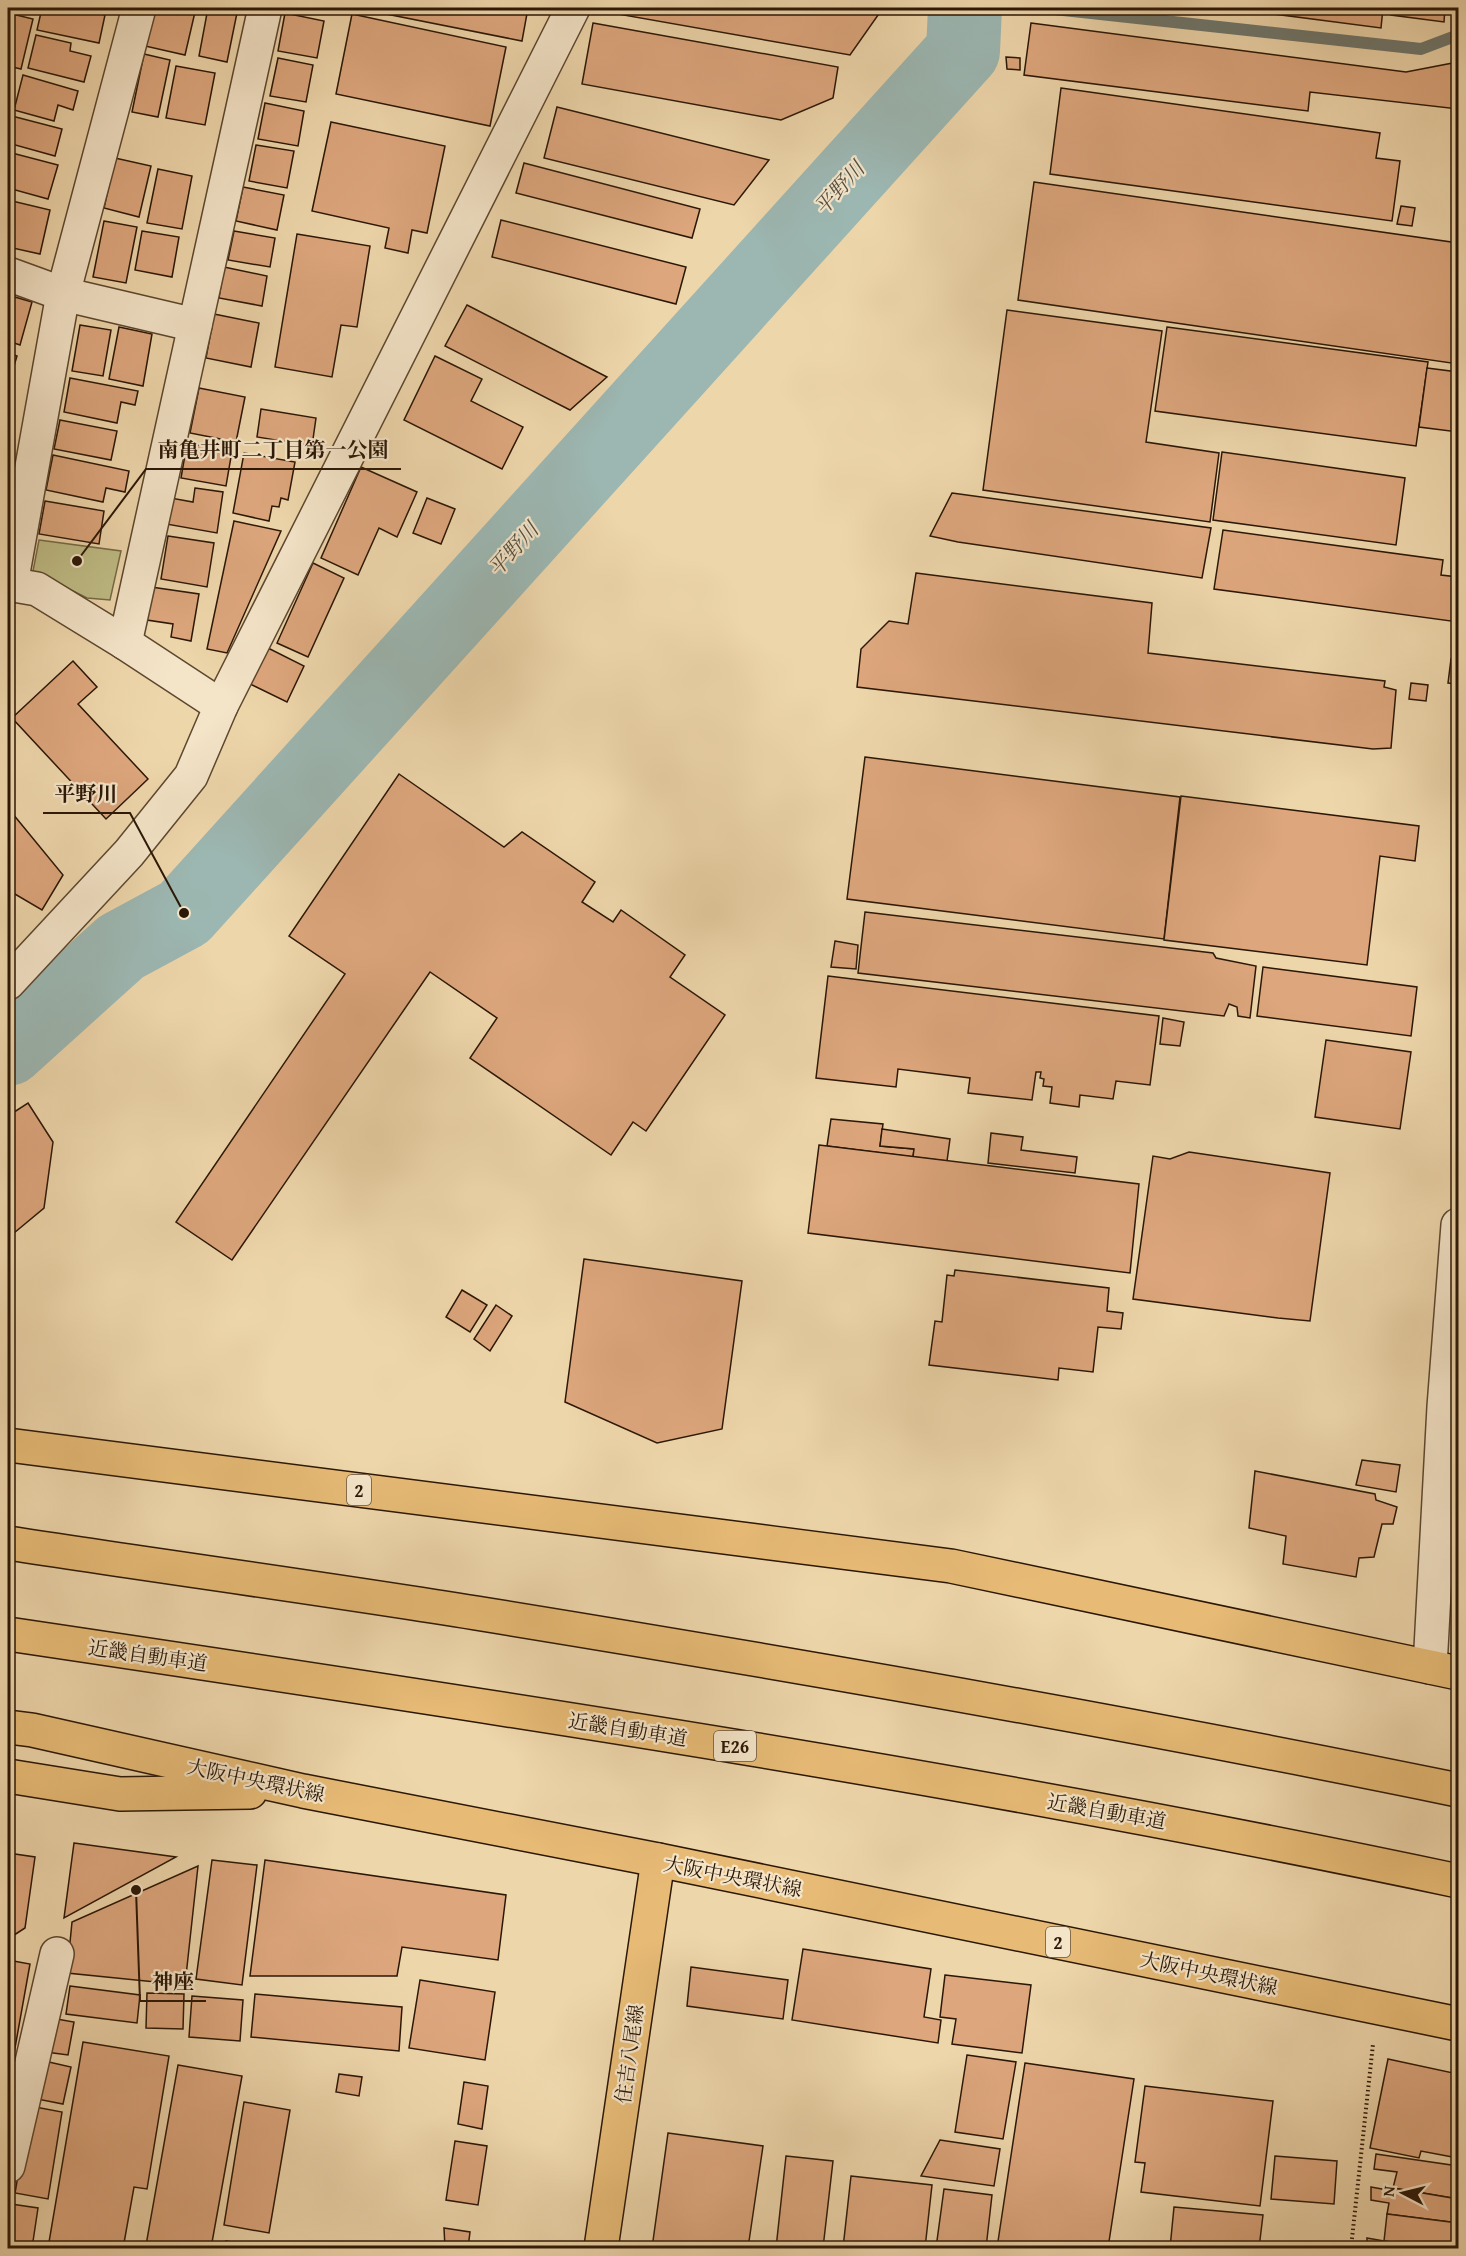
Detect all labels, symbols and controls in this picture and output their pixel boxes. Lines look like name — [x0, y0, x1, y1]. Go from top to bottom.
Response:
water label: 平野川 — [806, 153, 873, 222]
callout: 南亀井町二丁目第一公園 — [146, 430, 401, 469]
text: 南亀井町二丁目第一公園 — [158, 434, 389, 465]
water label: 平野川 — [480, 514, 547, 583]
callout: 平野川 — [43, 774, 130, 813]
text: 平野川 — [55, 778, 118, 809]
road number: 2 — [347, 1475, 371, 1505]
street label: 近畿自動車道 — [87, 1632, 209, 1678]
street label: 近畿自動車道 — [566, 1705, 690, 1753]
road number: E26 — [714, 1731, 756, 1761]
street label: 大阪中央環状線 — [185, 1751, 327, 1809]
street label: 近畿自動車道 — [1045, 1786, 1169, 1836]
street label: 大阪中央環状線 — [662, 1848, 804, 1904]
road number: 2 — [1046, 1927, 1070, 1957]
street label: 大阪中央環状線 — [1138, 1944, 1280, 2002]
callout: 神座 — [140, 1962, 206, 2001]
text: 神座 — [152, 1966, 194, 1997]
street label: 住吉八尾線 — [608, 2002, 650, 2106]
north arrow — [1373, 2163, 1433, 2223]
text: N — [1376, 2184, 1401, 2198]

